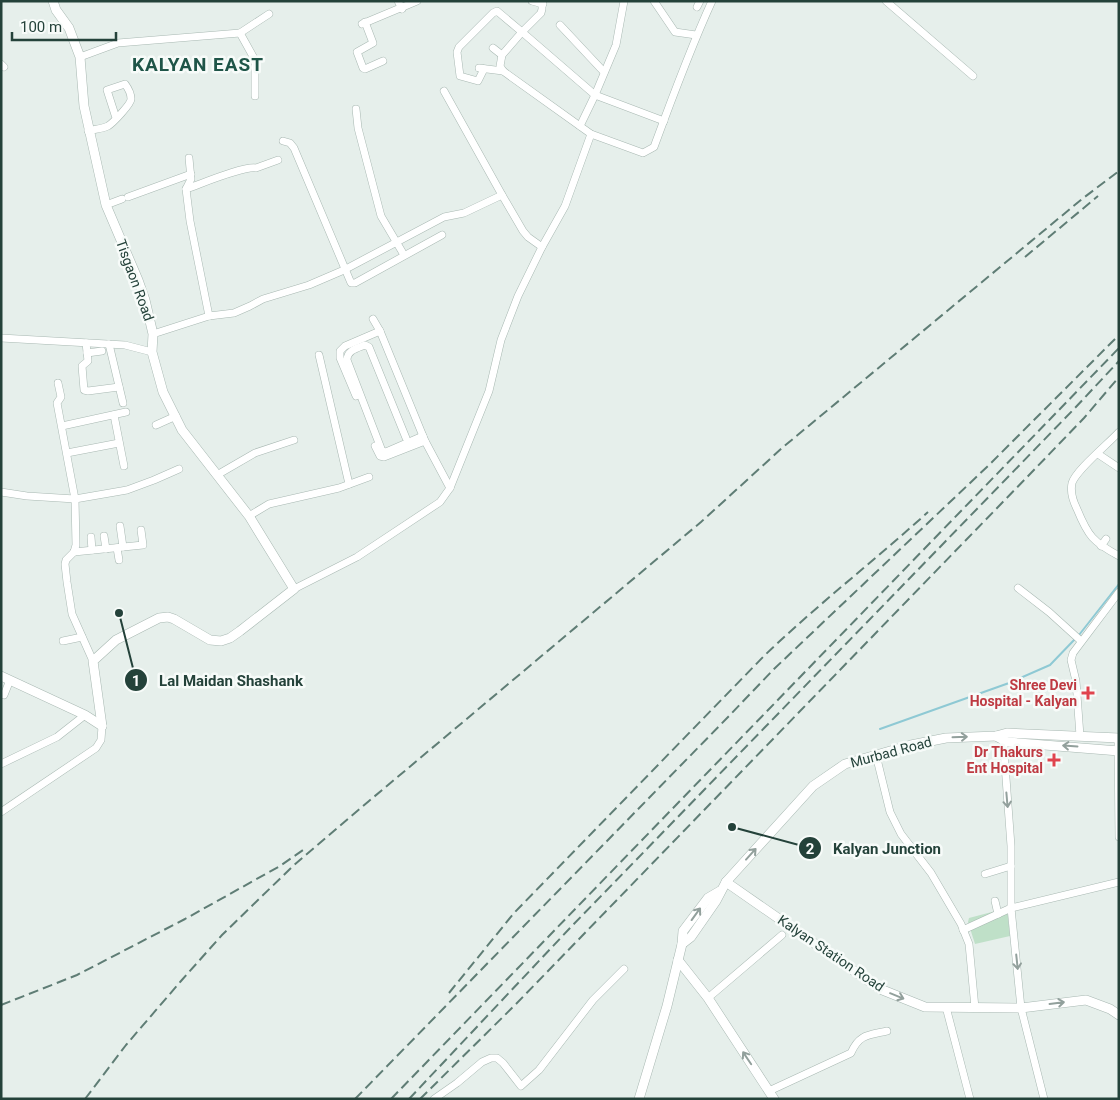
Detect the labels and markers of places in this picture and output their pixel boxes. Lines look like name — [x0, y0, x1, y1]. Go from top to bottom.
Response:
callout: Lal Maidan Shashank — [124, 665, 313, 695]
place label: Shree Devi Hospital - Kalyan — [970, 677, 1077, 709]
marker: Shree Devi Hospital - Kalyan — [1081, 686, 1095, 700]
place label: Dr Thakurs Ent Hospital — [967, 744, 1043, 776]
marker: Dr Thakurs Ent Hospital — [1047, 753, 1061, 767]
callout: Kalyan Junction — [798, 833, 951, 863]

